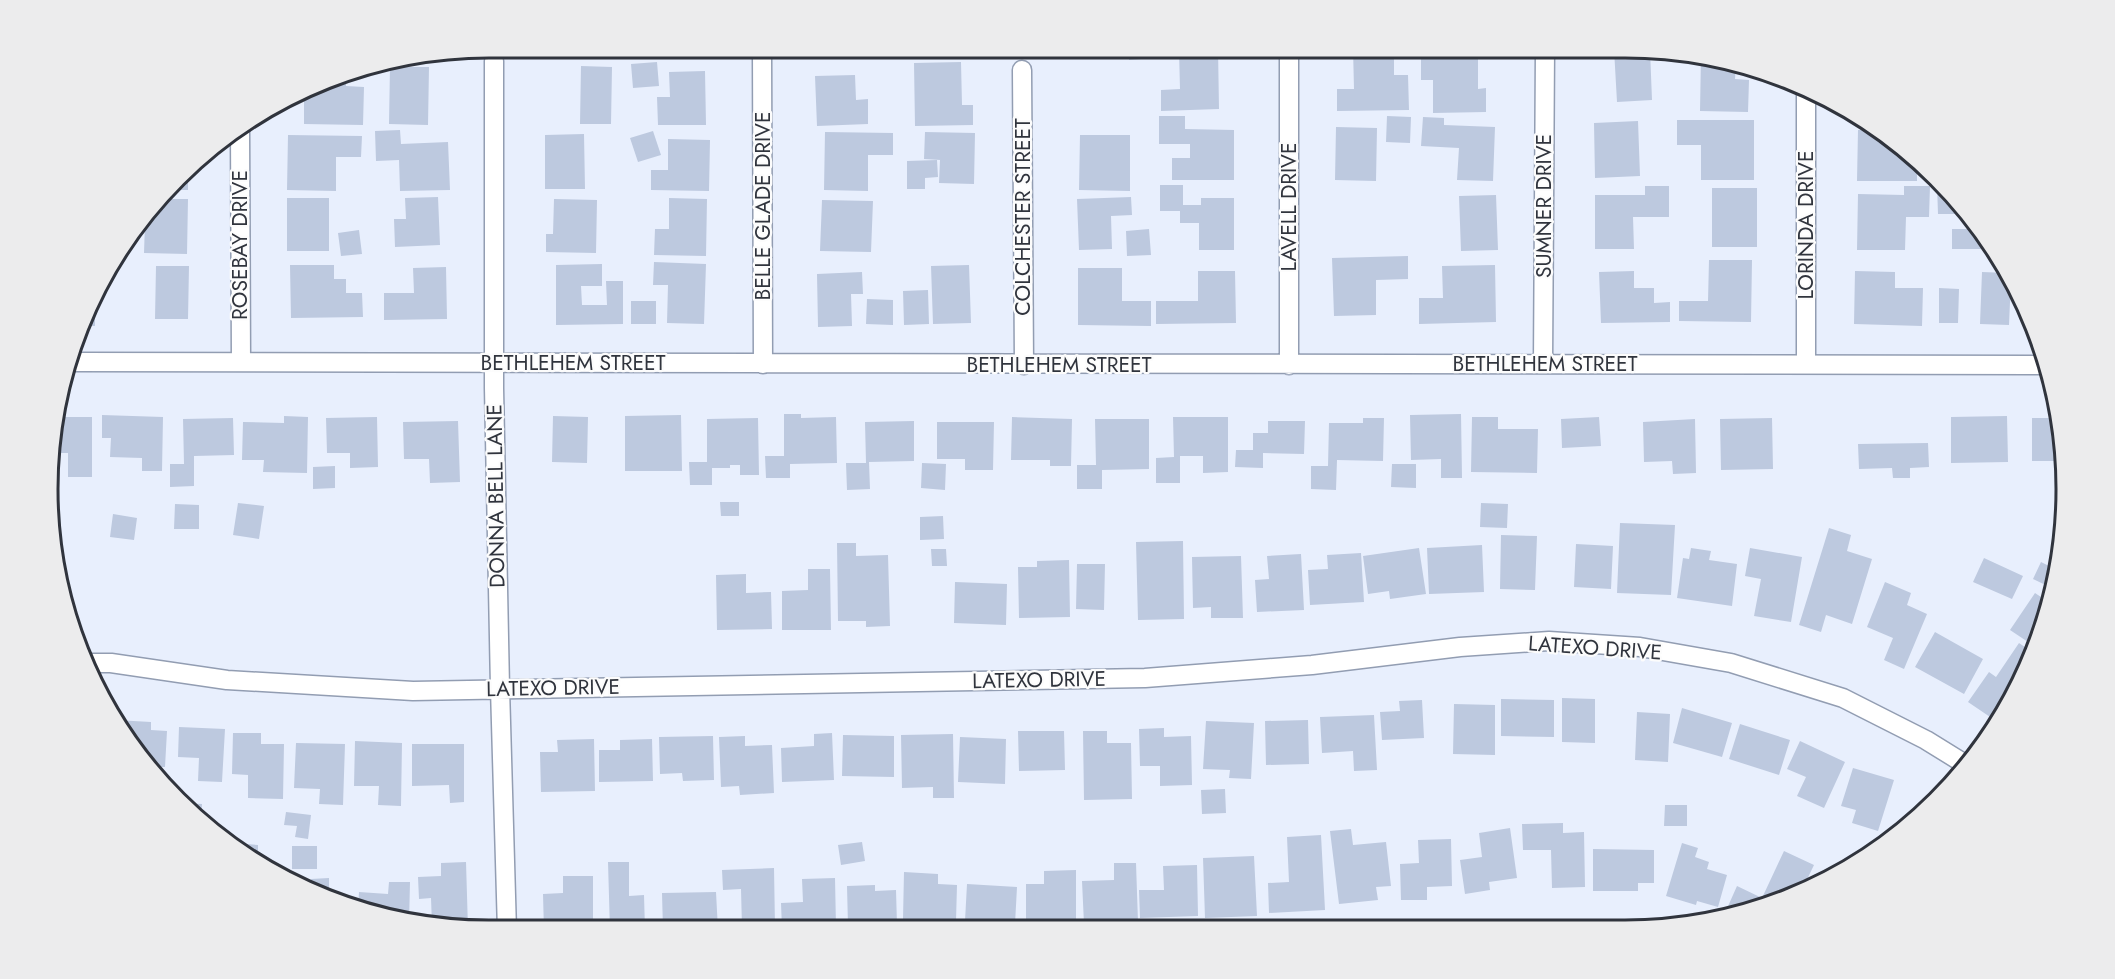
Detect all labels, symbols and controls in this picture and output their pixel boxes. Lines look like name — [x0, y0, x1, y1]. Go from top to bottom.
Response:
street label: BELLE GLADE DRIVE — [748, 112, 778, 300]
street label: COLCHESTER STREET — [1008, 118, 1038, 316]
street label: SUMNER DRIVE — [1529, 134, 1559, 278]
street label: LAVELL DRIVE — [1274, 142, 1304, 272]
street label: LORINDA DRIVE — [1791, 151, 1821, 300]
street label: ROSEBAY DRIVE — [225, 170, 255, 320]
street label: BETHLEHEM STREET — [481, 348, 666, 378]
street label: BETHLEHEM STREET — [1453, 349, 1638, 379]
street label: BETHLEHEM STREET — [967, 350, 1152, 380]
street label: DONNA BELL LANE — [479, 404, 513, 588]
street label: LATEXO DRIVE — [1527, 628, 1663, 668]
street label: LATEXO DRIVE — [972, 664, 1106, 696]
street label: LATEXO DRIVE — [486, 672, 620, 704]

